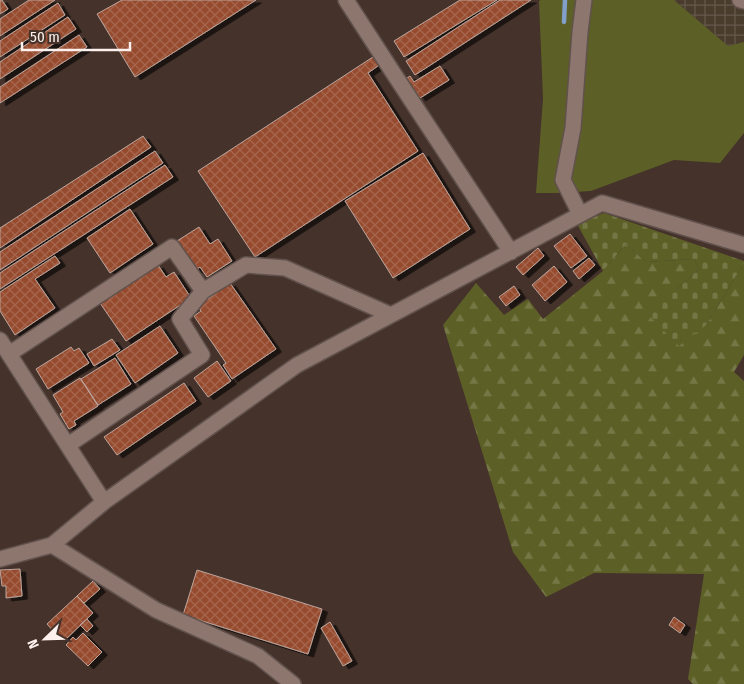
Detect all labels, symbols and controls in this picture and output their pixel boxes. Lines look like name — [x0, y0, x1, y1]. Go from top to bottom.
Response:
scale bar — [22, 20, 130, 52]
text: 50 m — [30, 28, 60, 46]
north arrow — [20, 614, 70, 664]
text: N — [24, 637, 43, 651]

